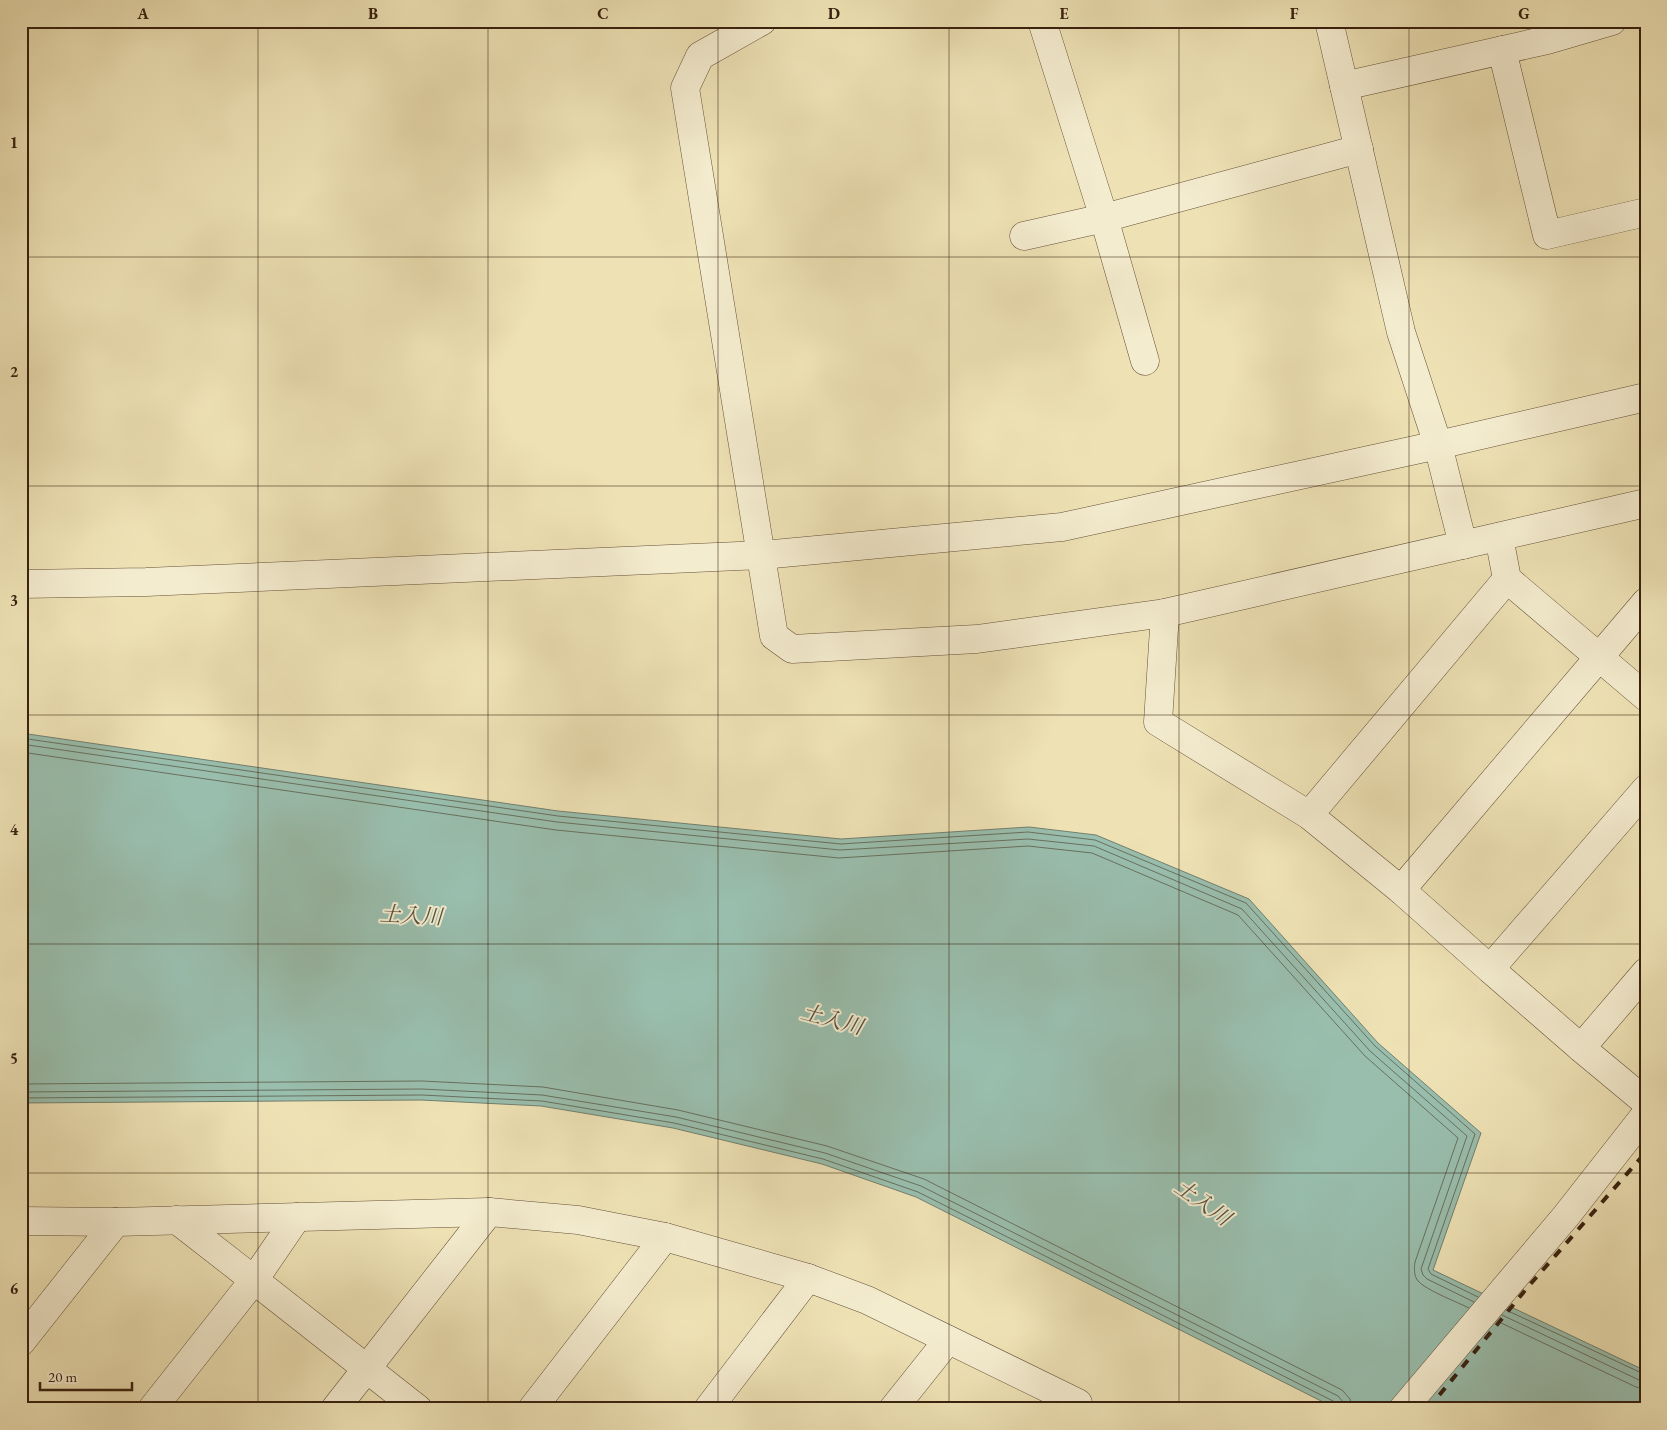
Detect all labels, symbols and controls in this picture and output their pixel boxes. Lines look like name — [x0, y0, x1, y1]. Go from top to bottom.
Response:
text: A — [136, 3, 149, 24]
text: B — [368, 3, 378, 24]
text: C — [597, 3, 609, 24]
text: D — [828, 3, 840, 24]
text: E — [1059, 3, 1069, 24]
text: F — [1290, 3, 1299, 24]
text: G — [1518, 3, 1530, 24]
text: 1 — [10, 132, 18, 153]
text: 2 — [10, 361, 19, 382]
text: 3 — [10, 590, 18, 611]
text: 4 — [10, 819, 19, 840]
water label: 土入川 — [379, 900, 445, 930]
water label: 土入川 — [798, 998, 868, 1041]
text: 5 — [10, 1048, 18, 1069]
water label: 土入川 — [1169, 1173, 1238, 1232]
text: 6 — [10, 1278, 19, 1299]
scale bar — [40, 1360, 132, 1392]
text: 20 m — [48, 1367, 77, 1386]

